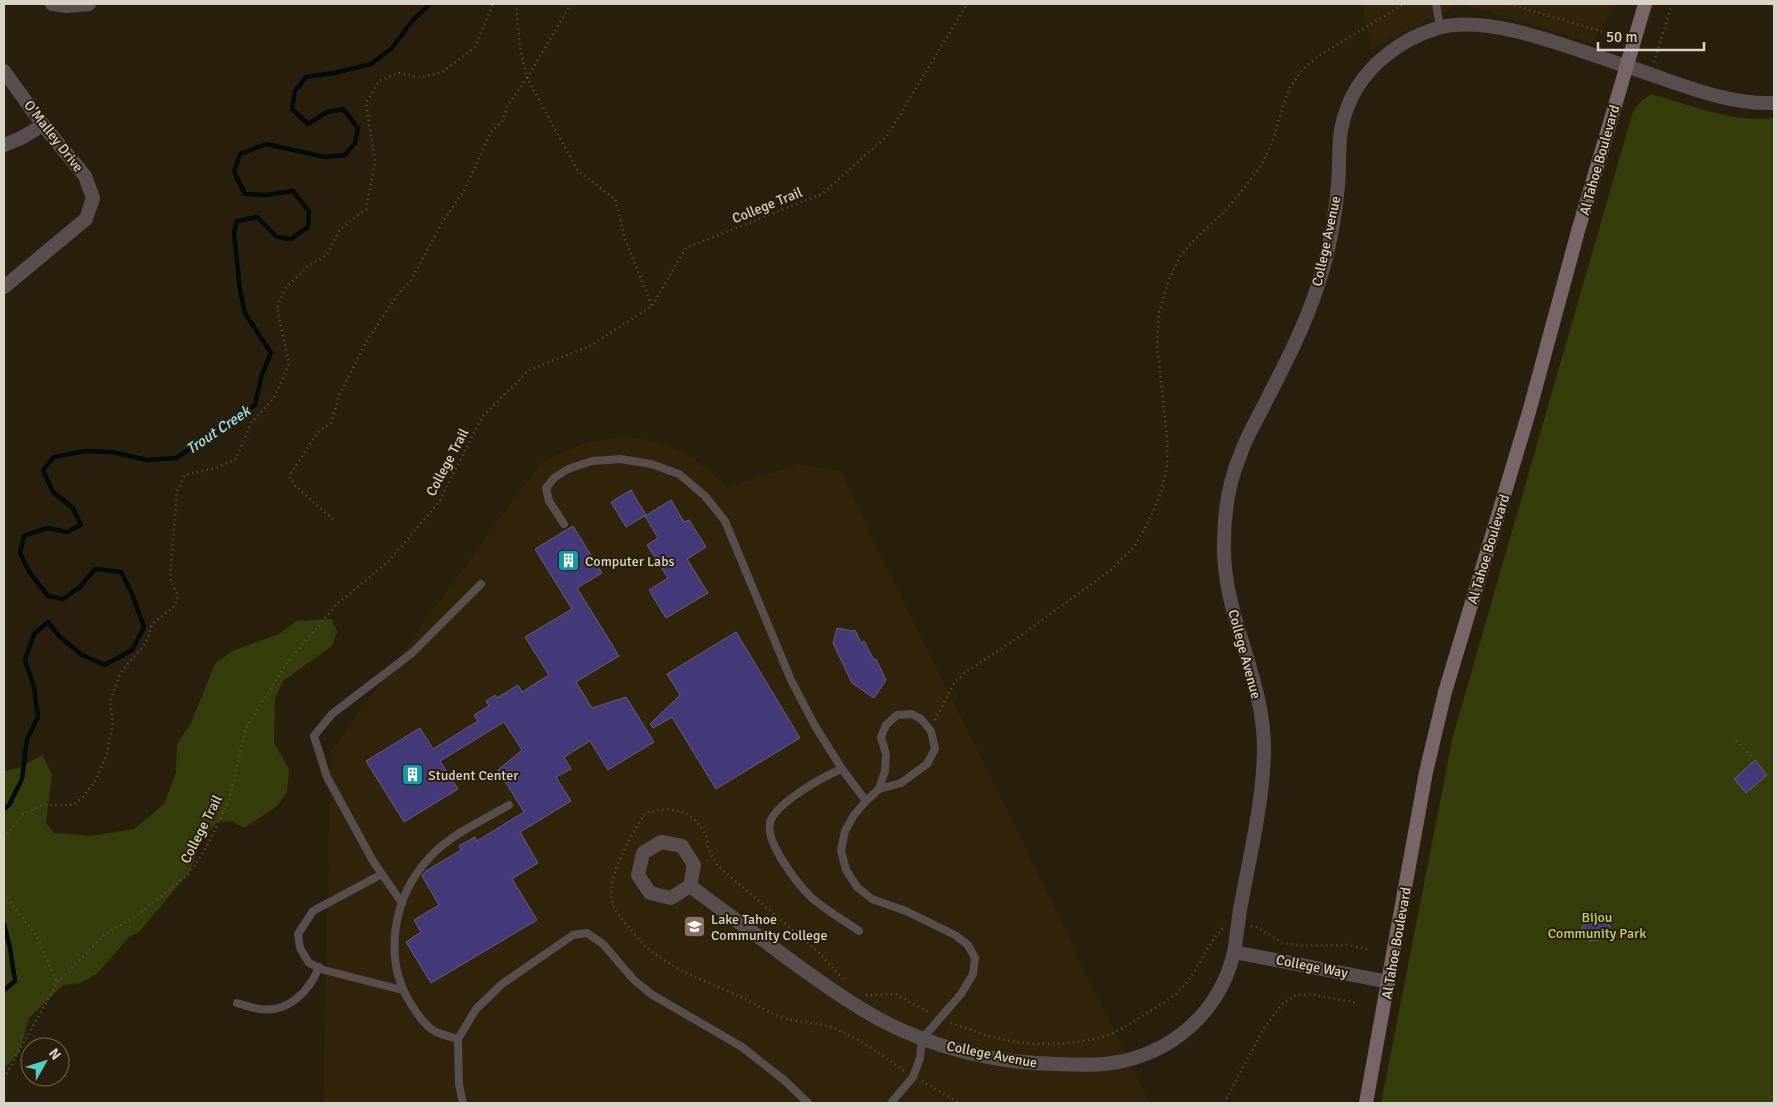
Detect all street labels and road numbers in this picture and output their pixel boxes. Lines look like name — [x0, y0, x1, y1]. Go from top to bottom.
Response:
street label: O'Malley Drive — [20, 97, 87, 176]
street label: Al Tahoe Boulevard — [1576, 103, 1623, 217]
street label: College Trail — [730, 184, 805, 227]
street label: College Avenue — [1309, 194, 1344, 288]
street label: College Trail — [422, 425, 472, 499]
street label: Al Tahoe Boulevard — [1464, 492, 1513, 606]
street label: College Avenue — [1224, 608, 1265, 701]
street label: College Trail — [177, 792, 226, 866]
street label: Al Tahoe Boulevard — [1378, 886, 1415, 1001]
street label: College Way — [1274, 951, 1350, 982]
street label: College Avenue — [945, 1037, 1039, 1072]

